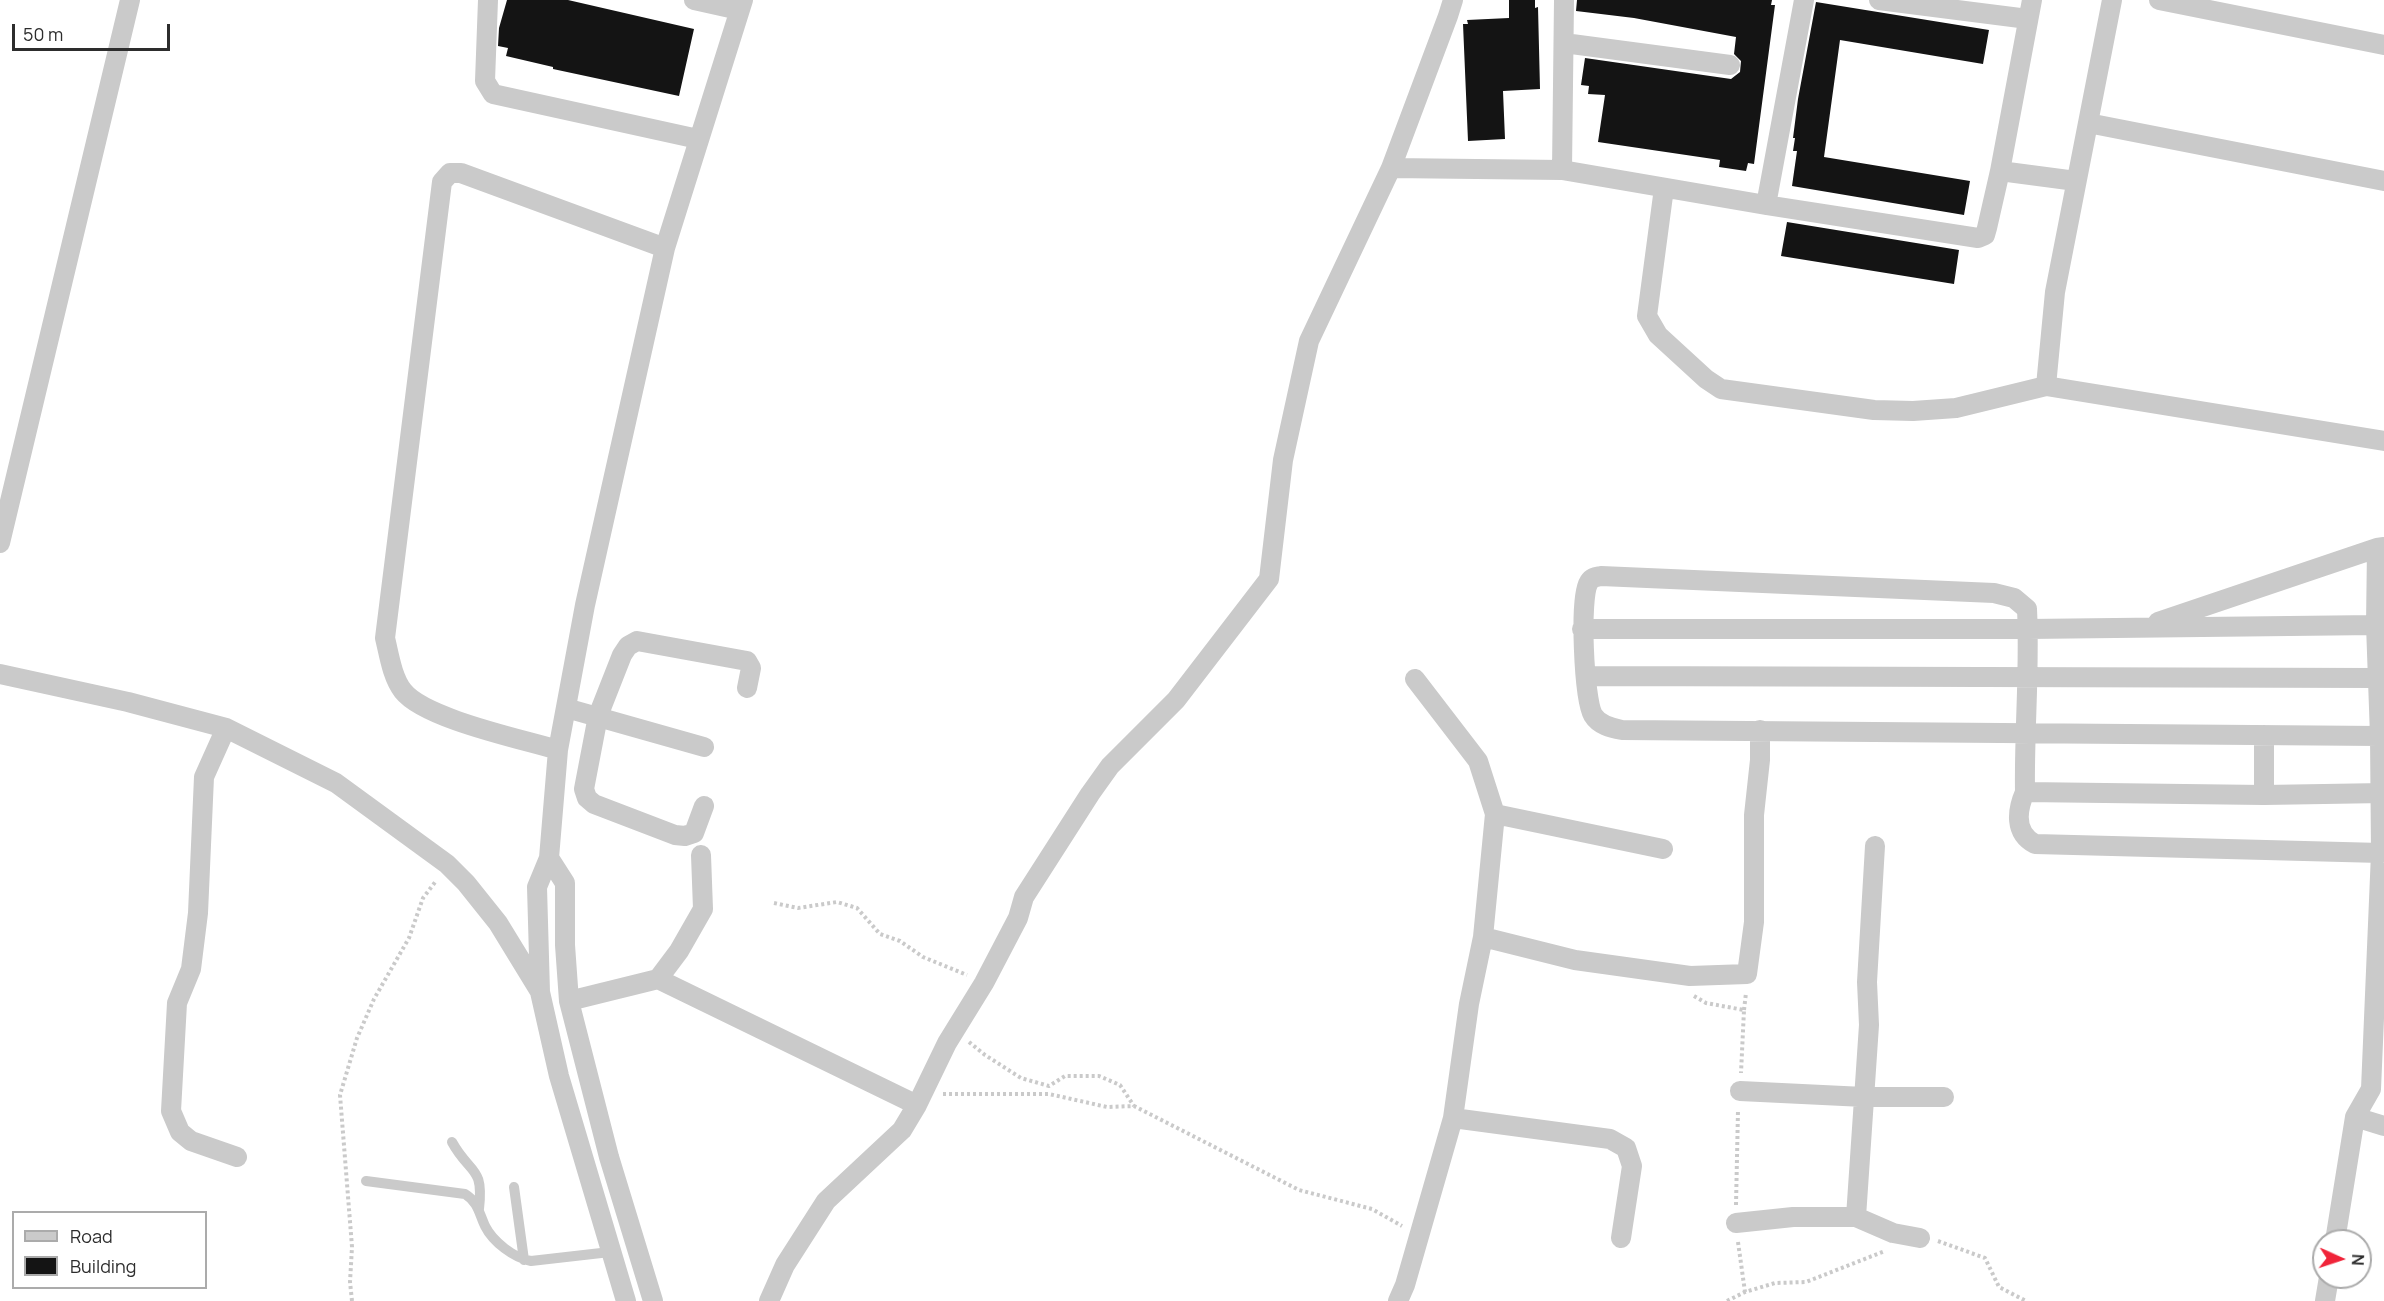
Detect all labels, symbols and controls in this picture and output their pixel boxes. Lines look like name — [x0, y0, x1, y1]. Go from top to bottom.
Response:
scale bar — [15, 12, 172, 50]
text: 50 m — [23, 22, 63, 46]
legend — [12, 1211, 207, 1289]
text: Road — [70, 1224, 113, 1248]
north arrow — [2312, 1229, 2372, 1289]
text: Building — [70, 1254, 136, 1278]
text: N — [2347, 1254, 2369, 1266]

